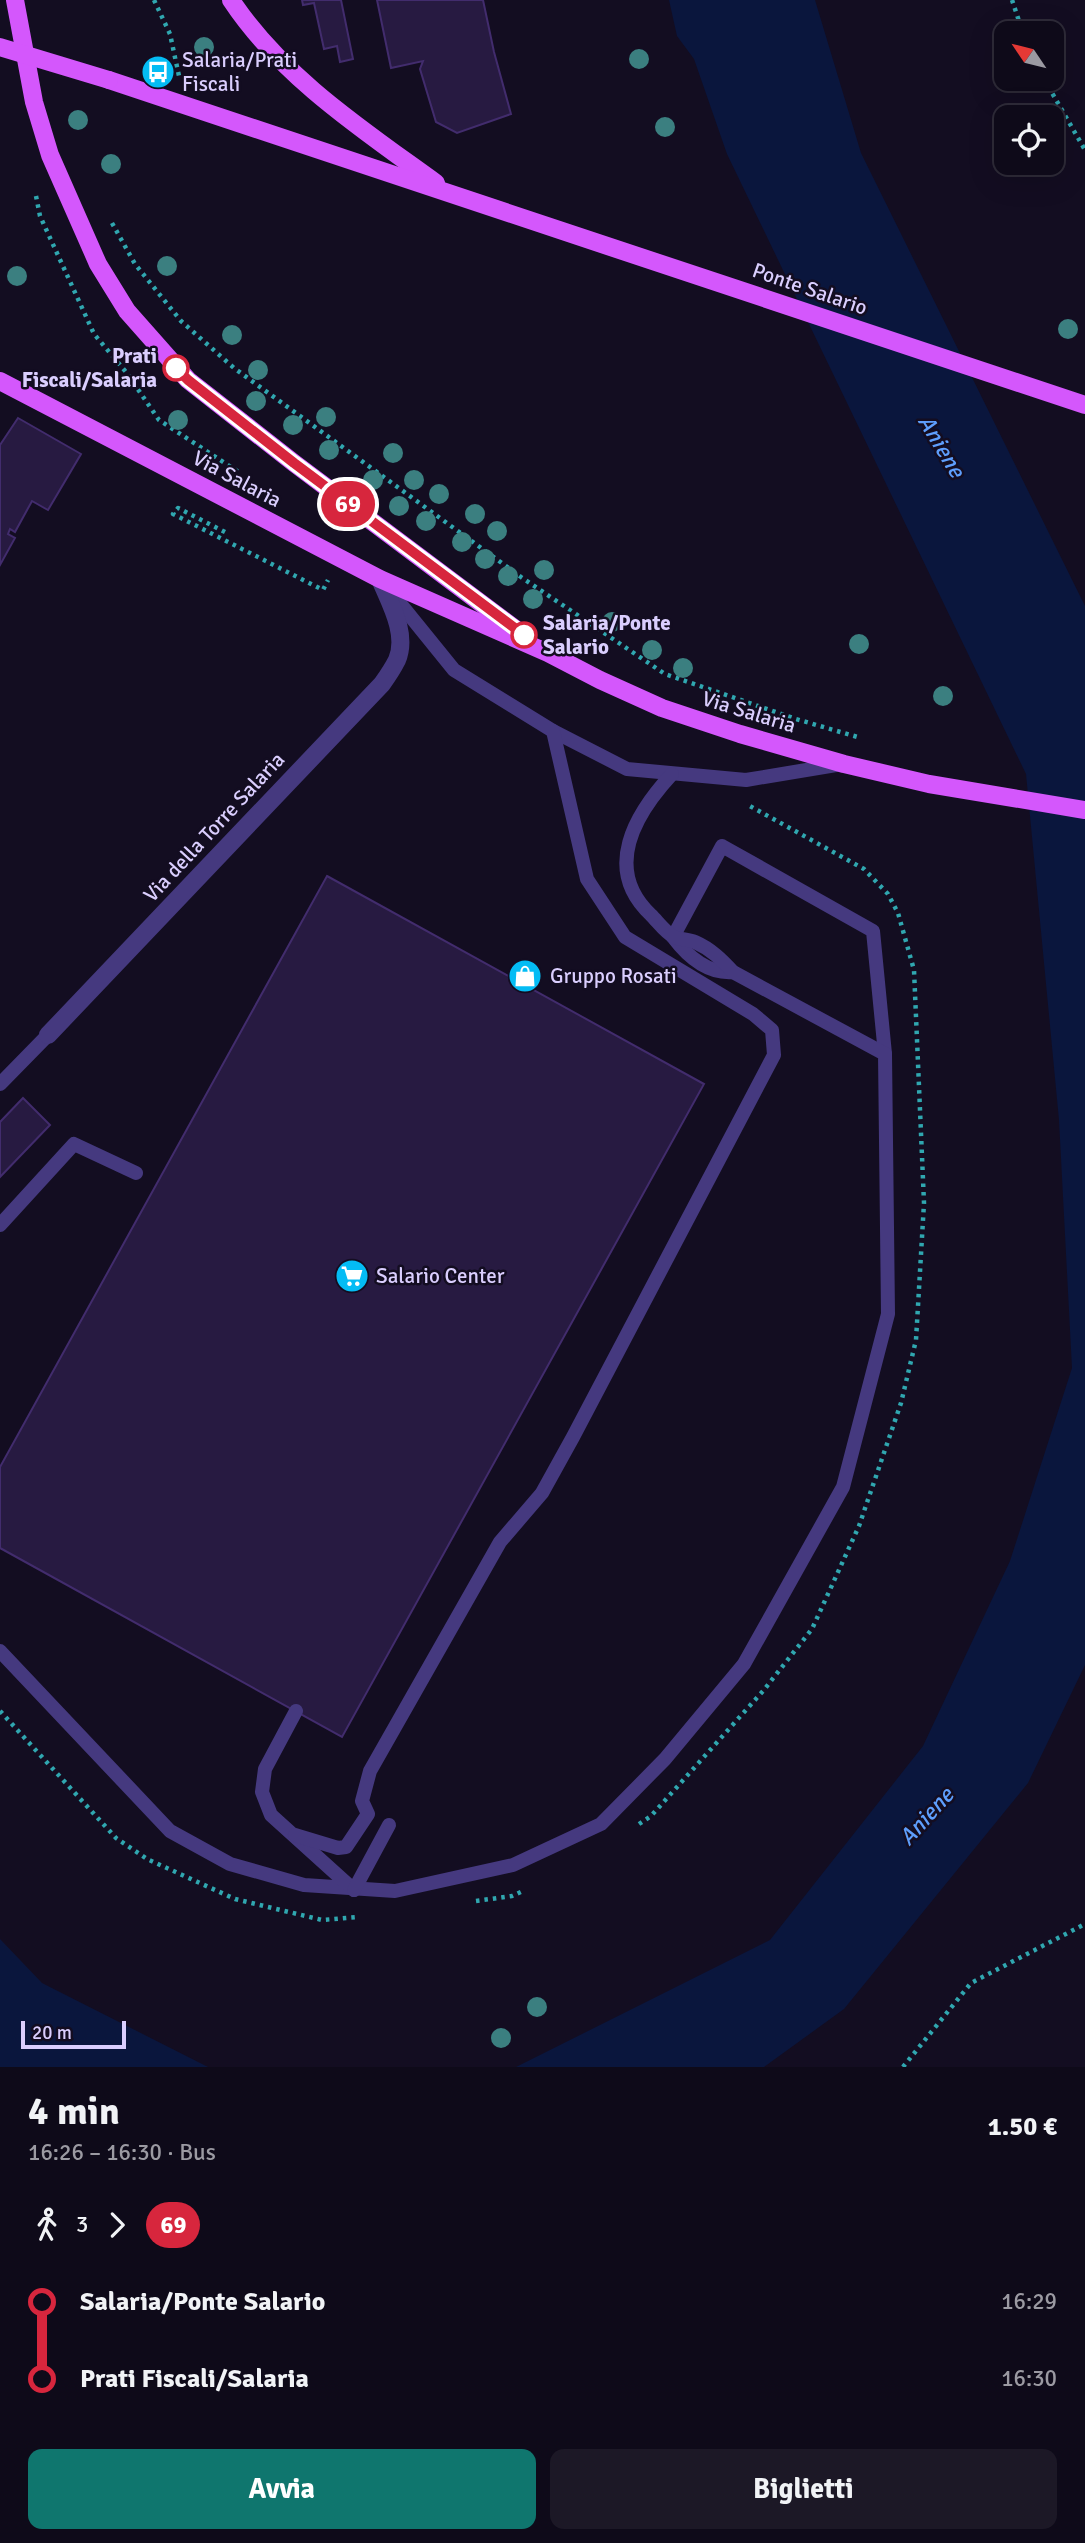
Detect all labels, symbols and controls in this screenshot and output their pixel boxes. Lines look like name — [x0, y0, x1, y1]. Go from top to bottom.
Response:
north arrow — [994, 21, 1064, 91]
map controls — [994, 21, 1064, 175]
place label: Salaria/Prati Fiscali — [182, 47, 297, 97]
bus stop icon: Salaria/Prati Fiscali — [139, 53, 177, 91]
button: locate — [994, 105, 1064, 175]
street label: Ponte Salario — [749, 257, 871, 321]
place label: Prati Fiscali/Salaria — [22, 343, 157, 393]
marker: Prati Fiscali/Salaria — [163, 355, 189, 381]
water label: Aniene — [912, 409, 972, 484]
street label: Via Salaria — [188, 445, 286, 513]
line badge: 69 — [316, 481, 380, 527]
text: 69 — [335, 489, 361, 519]
place label: Salaria/Ponte Salario — [543, 610, 671, 660]
marker: Salaria/Ponte Salario — [511, 622, 537, 648]
street label: Via Salaria — [699, 685, 799, 739]
street label: Via della Torre Salaria — [138, 747, 290, 907]
shop icon: Gruppo Rosati — [506, 957, 544, 995]
place label: Gruppo Rosati — [550, 963, 677, 989]
supermarket icon: Salario Center — [333, 1257, 371, 1295]
place label: Salario Center — [376, 1263, 505, 1289]
water label: Aniene — [893, 1780, 961, 1851]
scale bar — [21, 2018, 126, 2050]
text: 20 m — [32, 2021, 72, 2045]
text: 4 min — [28, 2088, 120, 2135]
text: 1.50 € — [988, 2111, 1057, 2143]
text: 16:26 – 16:30 · Bus — [28, 2138, 216, 2167]
icon: walk — [28, 2206, 66, 2244]
icon: forward — [98, 2206, 136, 2244]
text: 3 — [76, 2210, 88, 2239]
text: 69 — [160, 2210, 186, 2240]
text: Salaria/Ponte Salario — [80, 2286, 325, 2318]
text: 16:29 — [1001, 2287, 1057, 2316]
text: Prati Fiscali/Salaria — [80, 2363, 309, 2395]
text: 16:30 — [1001, 2364, 1057, 2393]
button: Avvia — [28, 2449, 536, 2529]
button: Biglietti — [550, 2449, 1057, 2529]

